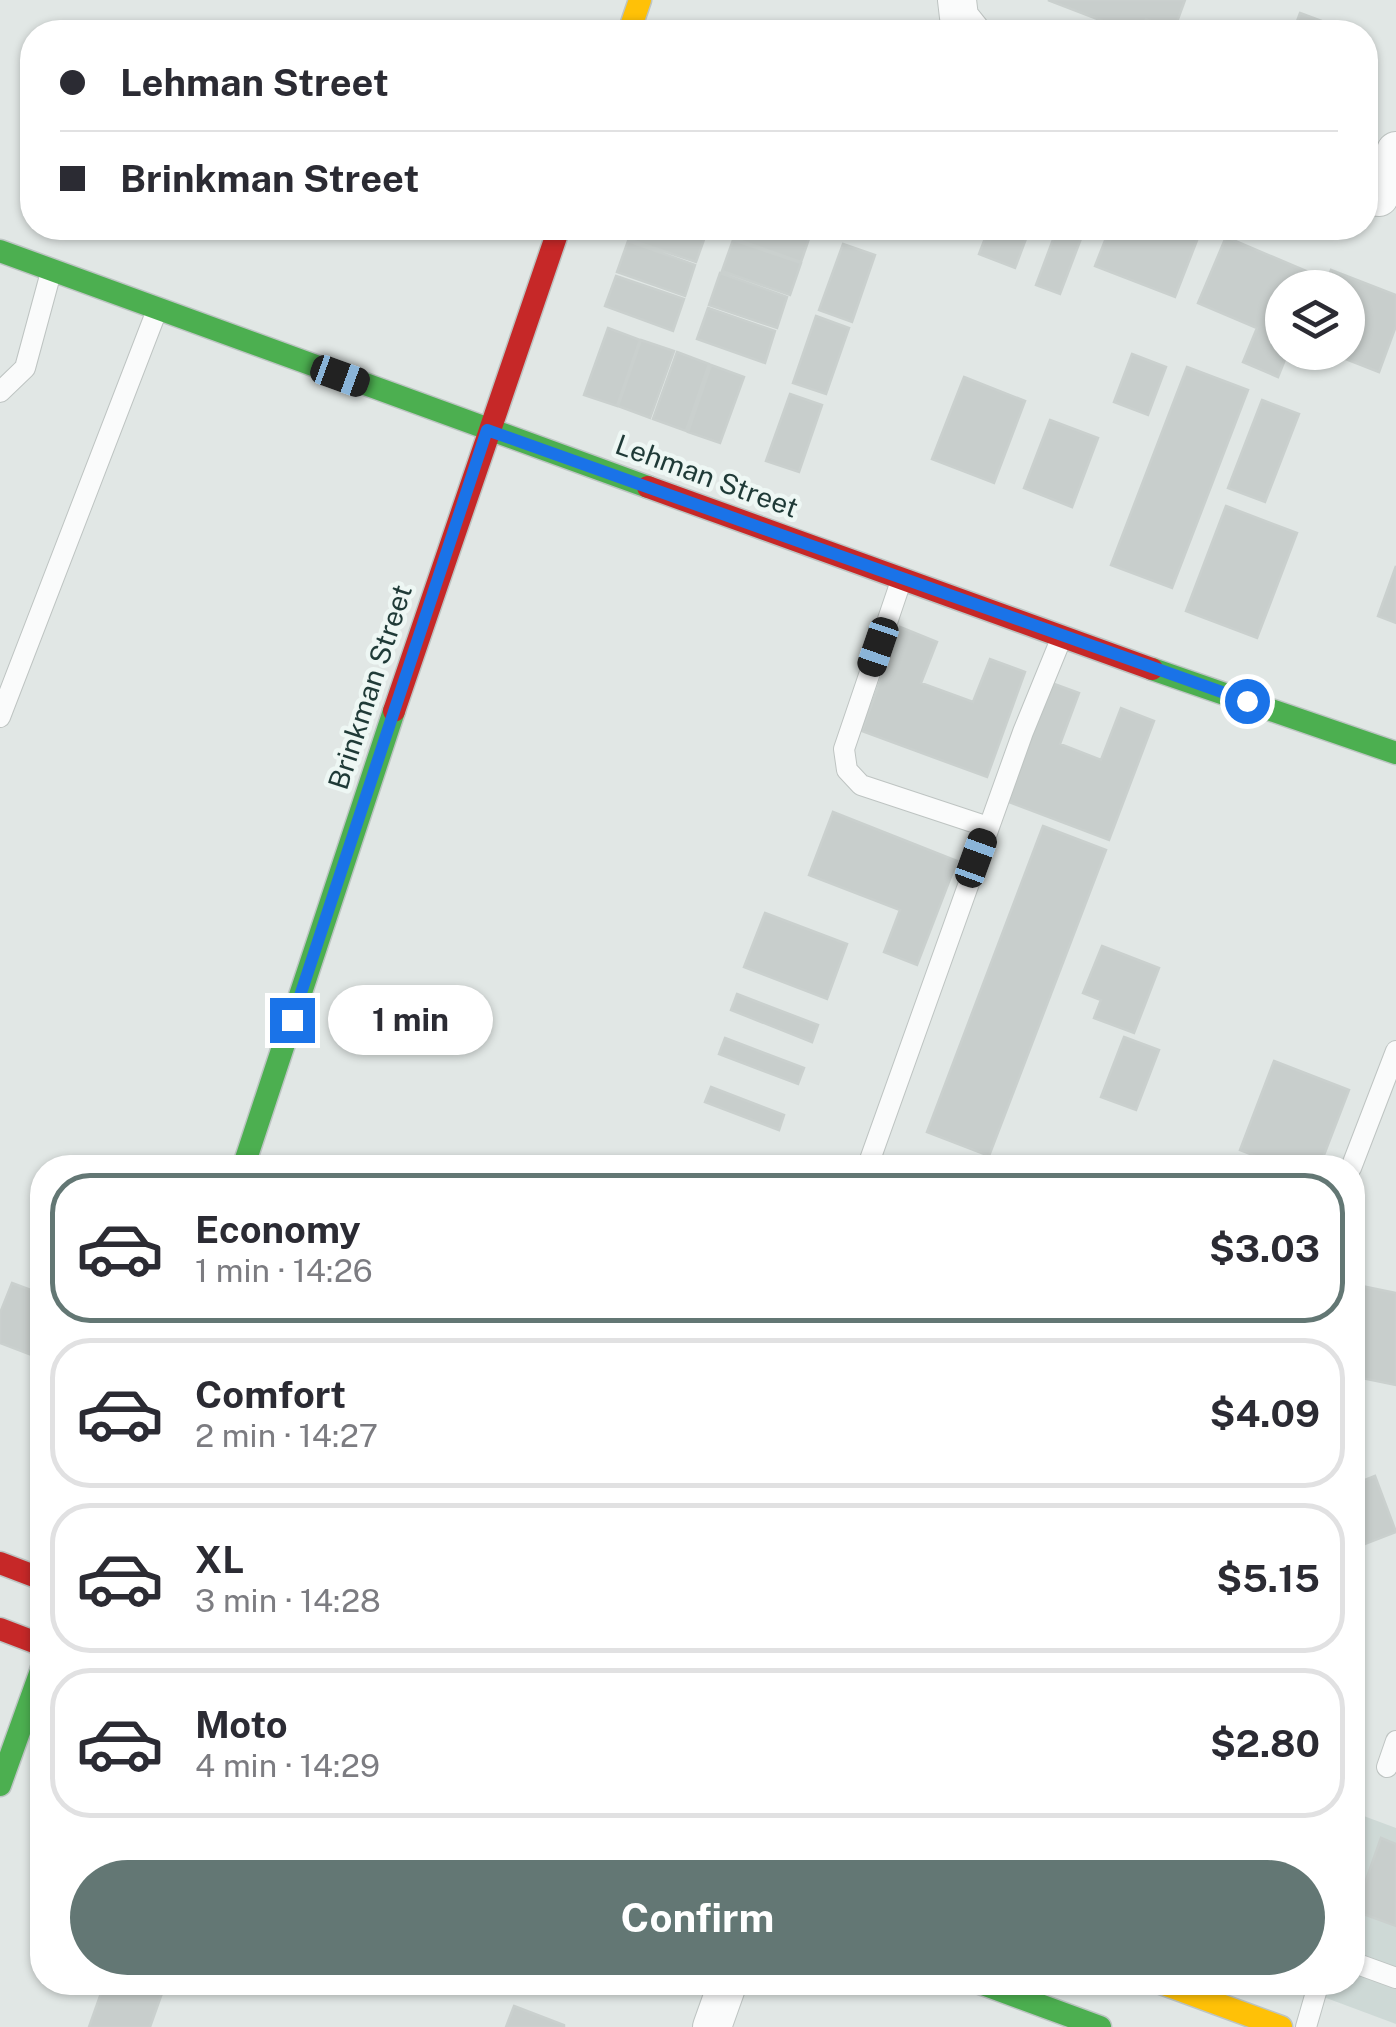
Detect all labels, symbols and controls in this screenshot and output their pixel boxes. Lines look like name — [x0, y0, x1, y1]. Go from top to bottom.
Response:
text: Lehman Street — [120, 60, 389, 105]
text: Brinkman Street — [120, 156, 419, 201]
map controls — [1265, 270, 1365, 370]
button: layers — [1265, 270, 1365, 370]
car — [307, 352, 373, 400]
street label: Lehman Street — [611, 427, 803, 524]
street label: Brinkman Street — [321, 580, 418, 793]
car — [854, 614, 902, 680]
route start — [1225, 679, 1270, 724]
car — [952, 825, 1000, 891]
callout: 1 min — [327, 985, 492, 1055]
route end — [270, 998, 315, 1043]
text: 1 min — [372, 1001, 449, 1038]
icon: car — [75, 1203, 165, 1293]
text: Economy — [195, 1207, 361, 1252]
text: $3.03 — [1209, 1226, 1320, 1271]
text: 1 min · 14:26 — [195, 1252, 373, 1289]
icon: car — [75, 1368, 165, 1458]
text: Comfort — [195, 1372, 346, 1417]
text: $4.09 — [1210, 1391, 1320, 1436]
text: 2 min · 14:27 — [195, 1417, 378, 1454]
icon: car — [75, 1533, 165, 1623]
text: XL — [195, 1537, 244, 1582]
text: $5.15 — [1216, 1556, 1320, 1601]
text: 3 min · 14:28 — [195, 1582, 381, 1619]
icon: car — [75, 1698, 165, 1788]
text: Moto — [195, 1702, 288, 1747]
text: $2.80 — [1210, 1721, 1320, 1766]
text: 4 min · 14:29 — [195, 1747, 380, 1784]
button: Confirm — [70, 1860, 1325, 1975]

